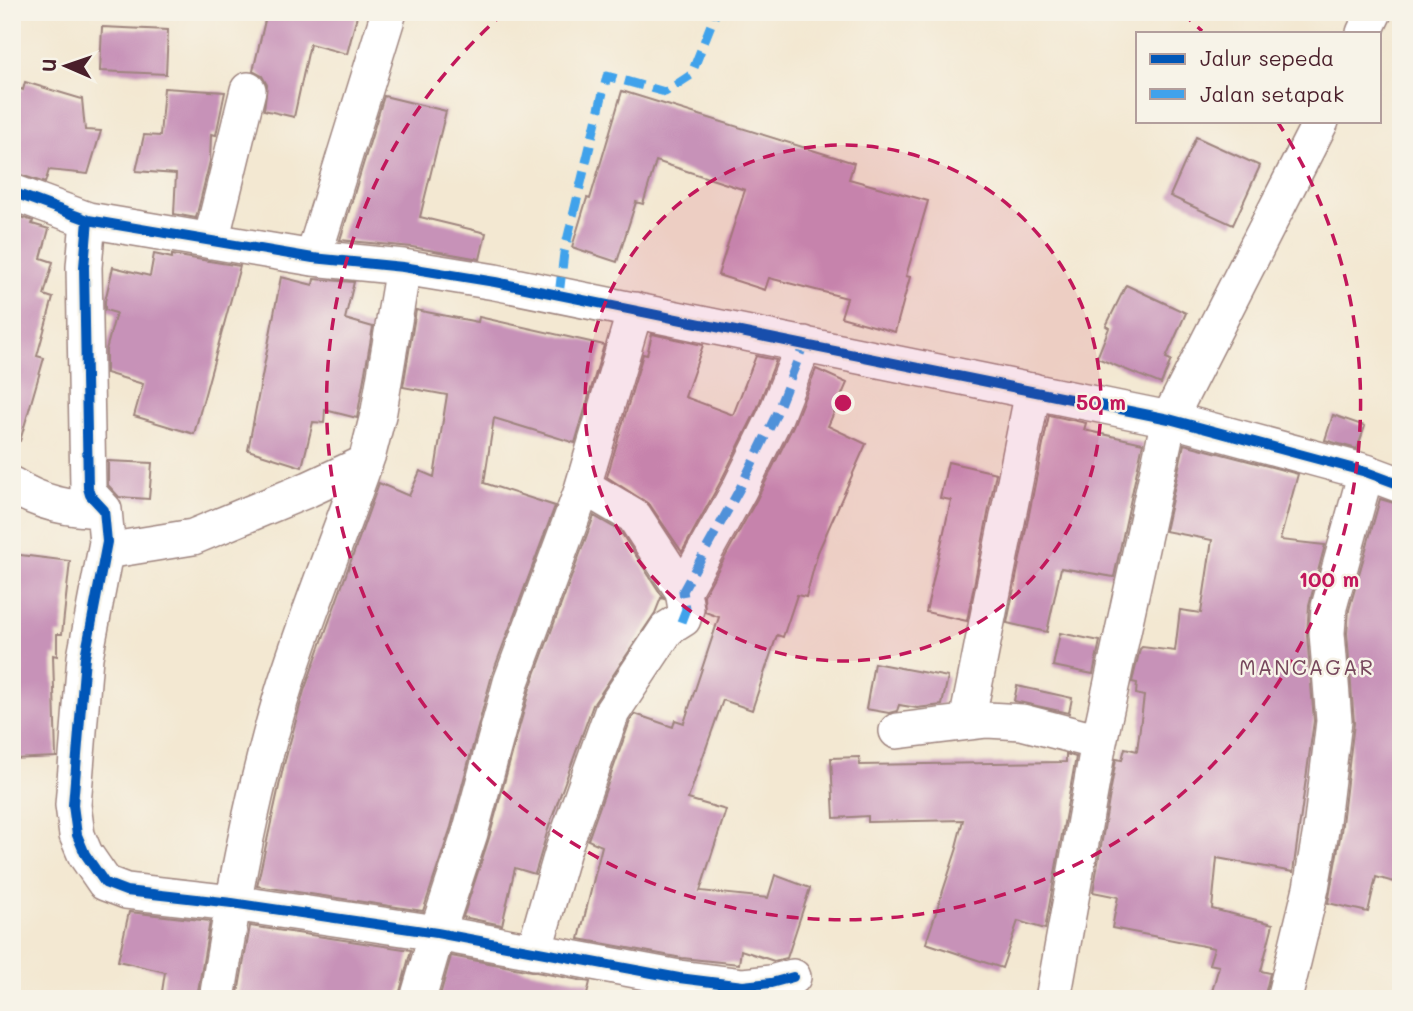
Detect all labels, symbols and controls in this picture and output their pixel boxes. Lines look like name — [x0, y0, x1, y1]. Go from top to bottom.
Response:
north arrow — [32, 32, 102, 102]
legend — [1136, 32, 1382, 122]
text: Jalur sepeda — [1200, 44, 1334, 71]
text: U — [36, 58, 61, 73]
text: Jalan setapak — [1200, 80, 1344, 107]
text: 50 m — [1076, 388, 1126, 415]
centre of rings — [831, 391, 855, 415]
text: 100 m — [1299, 565, 1359, 592]
district label: MANCAGAR — [1239, 653, 1375, 680]

